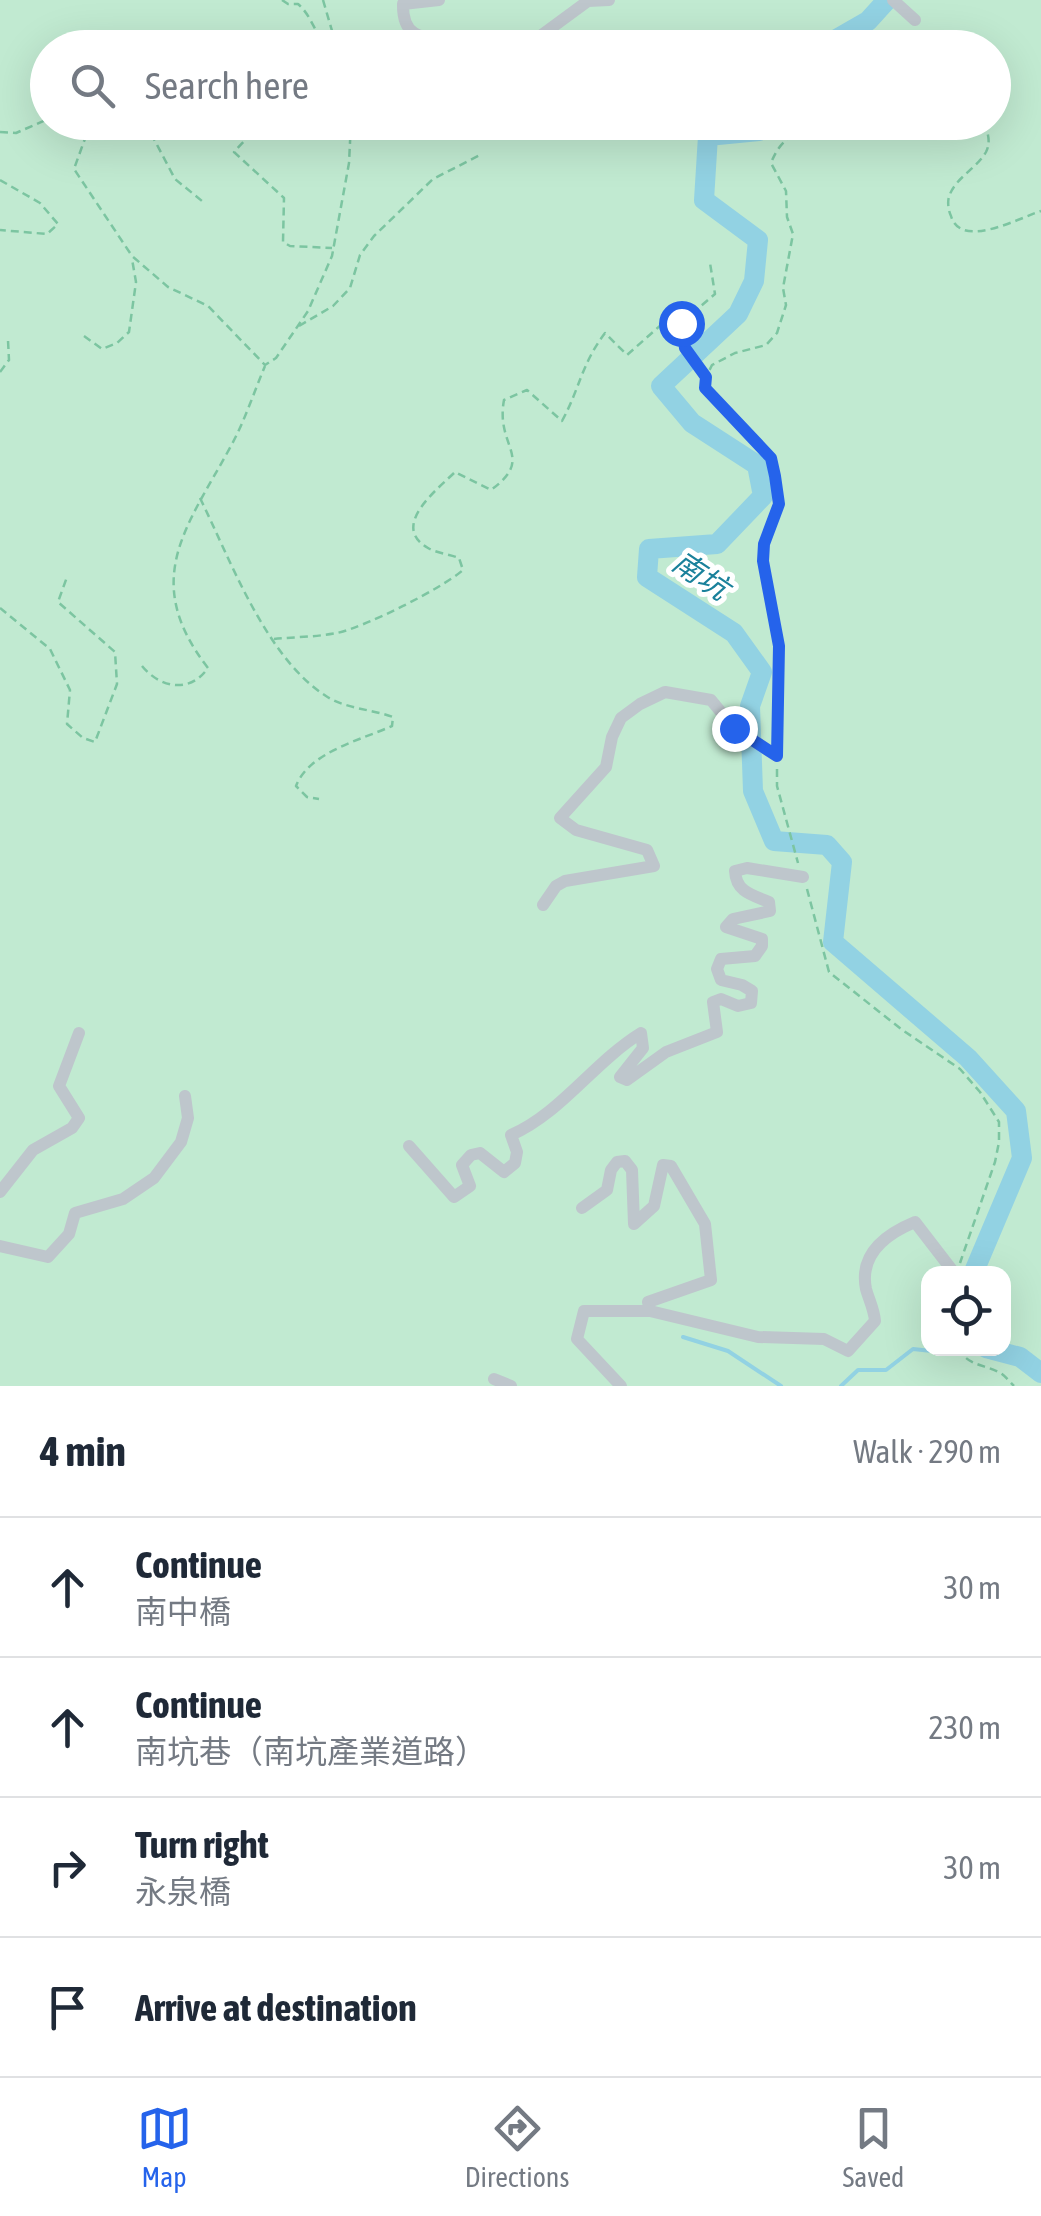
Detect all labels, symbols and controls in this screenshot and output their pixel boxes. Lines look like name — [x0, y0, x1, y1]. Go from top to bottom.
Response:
search box — [30, 30, 1011, 140]
icon: search — [65, 58, 120, 113]
text: Search here — [145, 64, 309, 107]
route start — [659, 301, 705, 347]
water label: 南坑 — [667, 544, 739, 608]
route end — [712, 706, 758, 752]
map controls — [921, 1266, 1011, 1356]
button: locate — [921, 1266, 1011, 1356]
text: 4 min — [40, 1427, 126, 1475]
text: Walk · 290 m — [853, 1433, 1001, 1470]
text: Continue — [135, 1543, 262, 1586]
icon: ahead — [40, 1560, 95, 1615]
text: 30 m — [943, 1569, 1001, 1606]
text: 南中橋 — [135, 1593, 231, 1630]
text: Continue — [135, 1683, 262, 1726]
icon: ahead — [40, 1700, 95, 1755]
text: 230 m — [928, 1709, 1001, 1746]
text: 南坑巷（南坑產業道路） — [135, 1733, 487, 1770]
text: Turn right — [135, 1823, 269, 1866]
icon: right — [40, 1840, 95, 1895]
text: 30 m — [943, 1849, 1001, 1886]
text: 永泉橋 — [135, 1873, 231, 1910]
icon: arrive — [40, 1980, 95, 2035]
text: Arrive at destination — [135, 1986, 417, 2029]
tab: Map — [137, 2101, 192, 2193]
tab: Directions — [465, 2101, 569, 2193]
tab: Saved — [843, 2101, 904, 2193]

